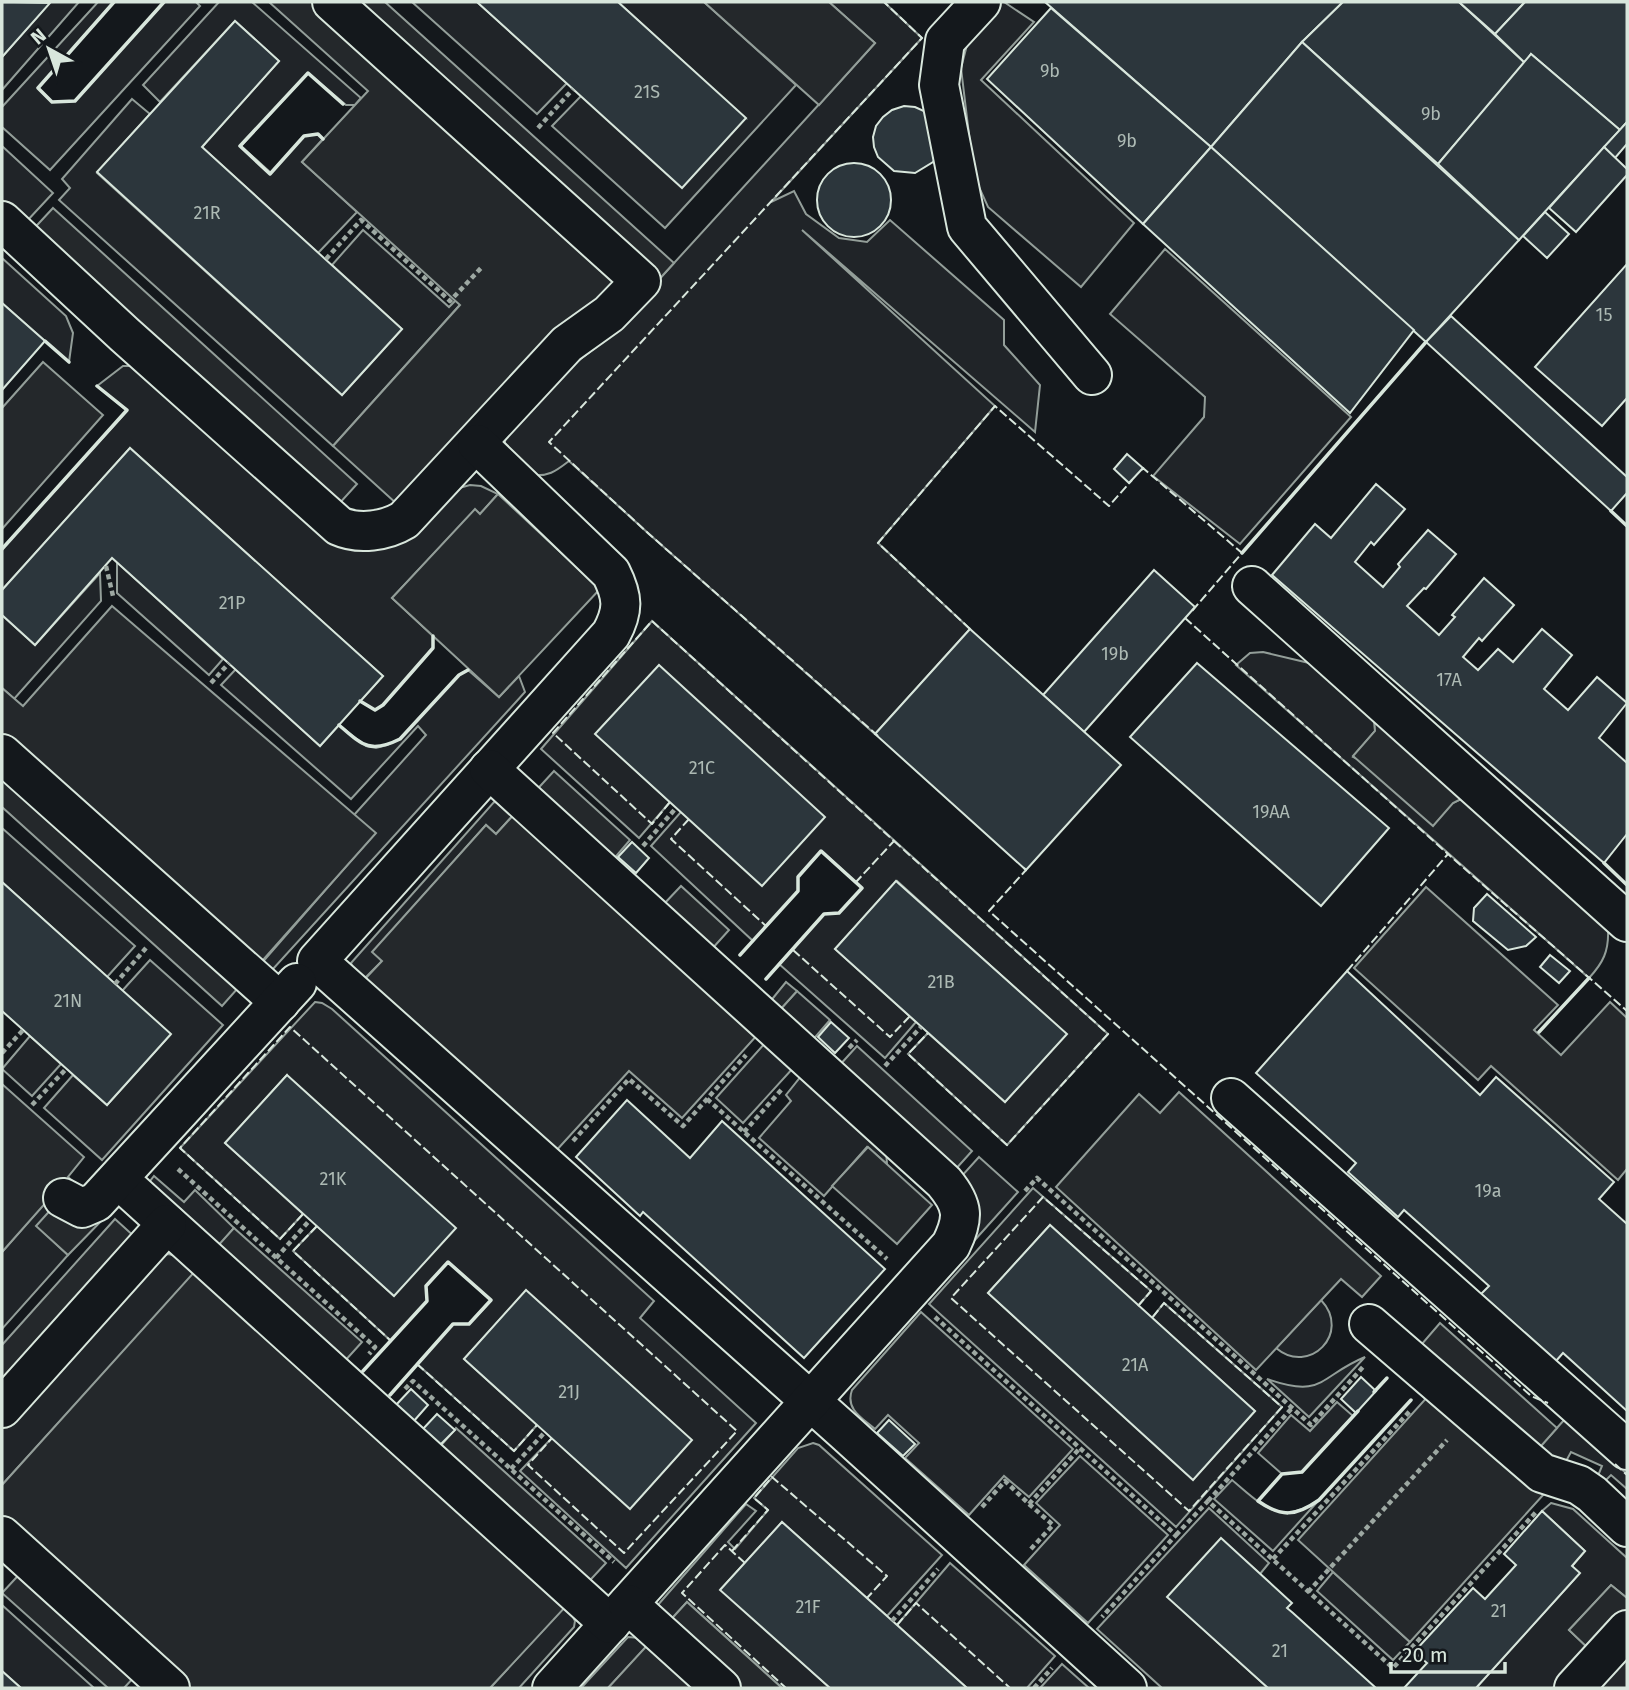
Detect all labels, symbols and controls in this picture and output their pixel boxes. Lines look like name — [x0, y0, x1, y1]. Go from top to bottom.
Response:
north arrow — [14, 14, 84, 84]
text: N — [26, 23, 51, 49]
house number: 9b — [1040, 60, 1060, 82]
house number: 21S — [634, 81, 660, 103]
house number: 9b — [1421, 103, 1441, 125]
house number: 9b — [1117, 130, 1137, 152]
house number: 21R — [193, 202, 221, 224]
house number: 15 — [1596, 304, 1612, 326]
house number: 21P — [219, 592, 245, 614]
house number: 19b — [1101, 643, 1129, 665]
house number: 17A — [1436, 669, 1462, 691]
house number: 21C — [689, 757, 715, 779]
house number: 19AA — [1252, 801, 1291, 823]
house number: 21B — [927, 971, 955, 993]
house number: 21N — [54, 990, 82, 1012]
house number: 21K — [320, 1168, 347, 1190]
house number: 19a — [1475, 1180, 1501, 1202]
house number: 21A — [1122, 1354, 1149, 1376]
house number: 21J — [558, 1381, 580, 1403]
house number: 21F — [795, 1596, 821, 1618]
house number: 21 — [1491, 1600, 1507, 1622]
scale bar — [1391, 1630, 1505, 1674]
house number: 21 — [1272, 1640, 1288, 1662]
text: 20 m — [1402, 1642, 1448, 1668]

